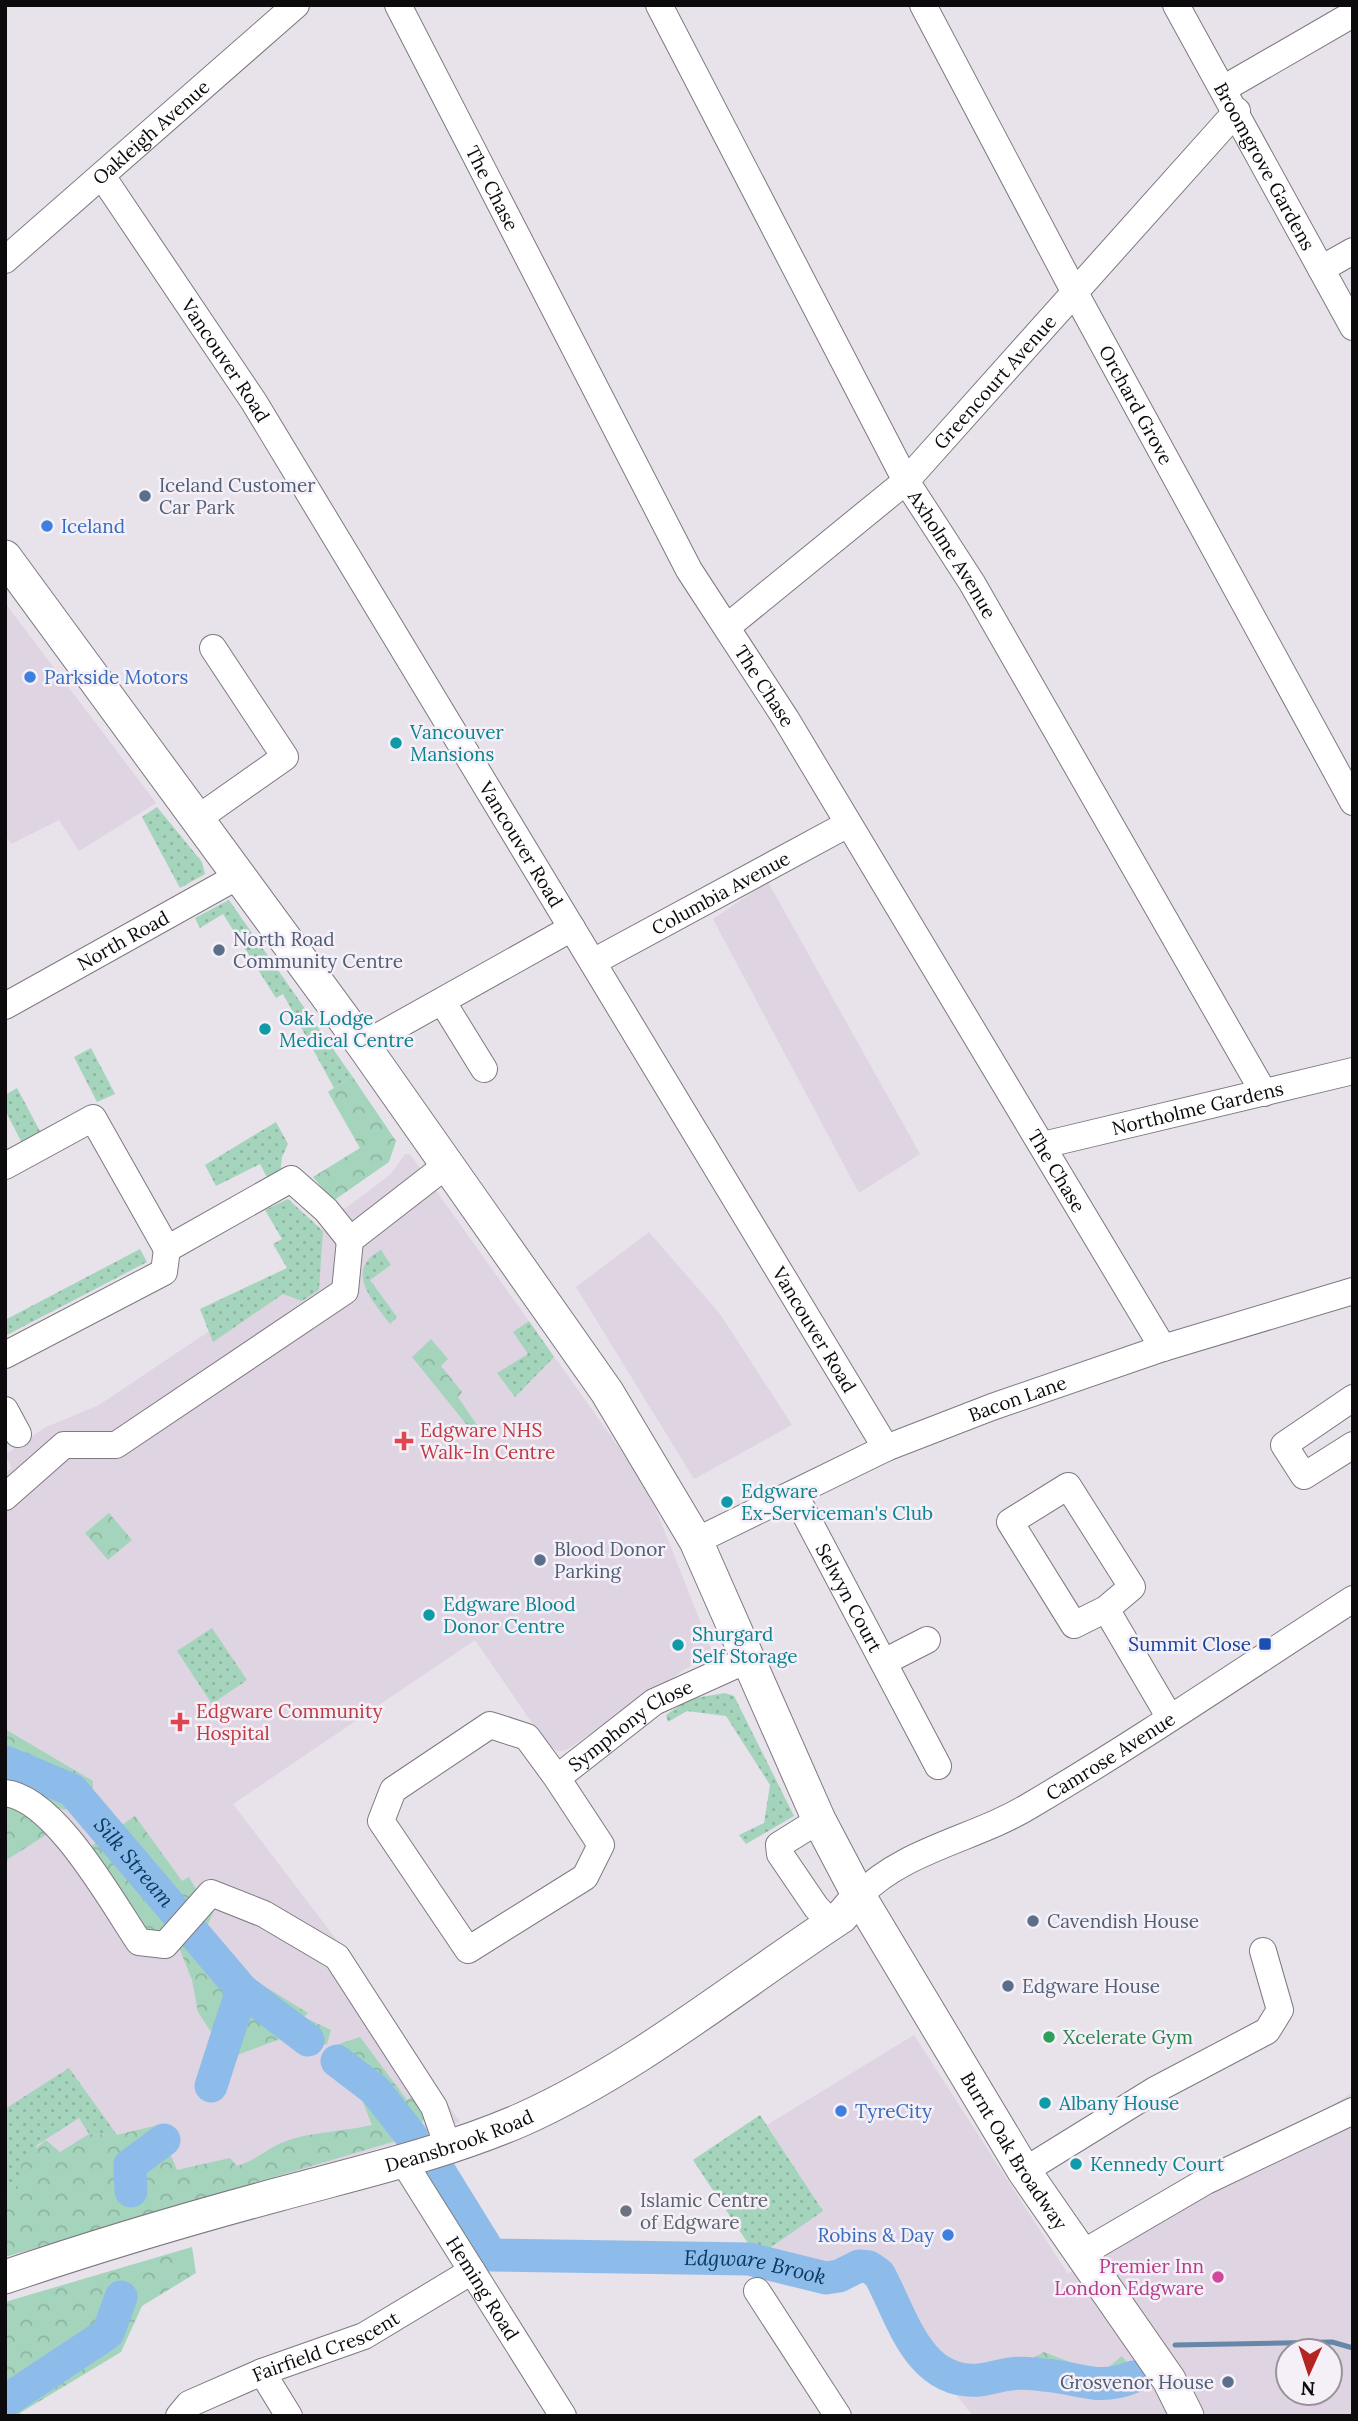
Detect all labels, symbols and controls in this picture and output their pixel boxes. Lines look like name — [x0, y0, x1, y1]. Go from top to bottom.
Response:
street label: Oakleigh Avenue — [87, 74, 214, 190]
street label: Broomgrove Gardens — [1209, 78, 1321, 255]
street label: The Chase — [460, 142, 524, 235]
street label: Vancouver Road — [176, 293, 275, 426]
street label: Greencourt Avenue — [928, 310, 1061, 454]
street label: Orchard Grove — [1094, 341, 1178, 469]
place label: Iceland Customer Car Park — [159, 473, 316, 519]
street label: Axholme Avenue — [903, 485, 1002, 623]
marker: Iceland Customer Car Park — [137, 488, 153, 504]
place label: Iceland — [61, 514, 125, 538]
marker: Iceland — [39, 518, 55, 534]
street label: The Chase — [729, 641, 800, 731]
place label: Parkside Motors — [44, 665, 188, 689]
marker: Parkside Motors — [22, 669, 38, 685]
place label: Vancouver Mansions — [409, 720, 504, 766]
marker: Vancouver Mansions — [388, 735, 404, 751]
street label: Vancouver Road — [473, 776, 568, 912]
street label: Columbia Avenue — [647, 846, 794, 940]
street label: North Road — [73, 905, 173, 976]
place label: North Road Community Centre — [233, 927, 403, 973]
marker: North Road Community Centre — [211, 942, 227, 958]
place label: Oak Lodge Medical Centre — [279, 1006, 414, 1052]
marker: Oak Lodge Medical Centre — [257, 1021, 273, 1037]
street label: Northolme Gardens — [1109, 1076, 1286, 1140]
street label: The Chase — [1023, 1125, 1091, 1217]
street label: Vancouver Road — [767, 1261, 862, 1397]
street label: Bacon Lane — [965, 1370, 1070, 1427]
place label: Edgware NHS Walk-In Centre — [420, 1418, 555, 1464]
marker: Edgware NHS Walk-In Centre — [394, 1431, 414, 1451]
place label: Edgware Ex-Serviceman's Club — [741, 1479, 933, 1525]
marker: Edgware Ex-Serviceman's Club — [719, 1494, 735, 1510]
place label: Blood Donor Parking — [554, 1537, 666, 1583]
street label: Selwyn Court — [811, 1539, 888, 1657]
marker: Blood Donor Parking — [532, 1552, 548, 1568]
place label: Edgware Blood Donor Centre — [443, 1592, 576, 1638]
marker: Edgware Blood Donor Centre — [421, 1607, 437, 1623]
place label: Shurgard Self Storage — [692, 1622, 797, 1668]
place label: Summit Close — [1128, 1632, 1251, 1656]
marker: Summit Close — [1257, 1636, 1273, 1652]
marker: Shurgard Self Storage — [670, 1637, 686, 1653]
street label: Symphony Close — [563, 1674, 696, 1777]
place label: Edgware Community Hospital — [196, 1699, 382, 1745]
street label: Camrose Avenue — [1041, 1707, 1179, 1805]
marker: Edgware Community Hospital — [170, 1712, 190, 1732]
water label: Silk Stream — [88, 1812, 180, 1913]
place label: Cavendish House — [1047, 1909, 1199, 1933]
marker: Cavendish House — [1025, 1913, 1041, 1929]
place label: Edgware House — [1022, 1974, 1160, 1998]
marker: Edgware House — [1000, 1978, 1016, 1994]
place label: Xcelerate Gym — [1063, 2025, 1193, 2049]
marker: Xcelerate Gym — [1041, 2029, 1057, 2045]
street label: Burnt Oak Broadway — [955, 2068, 1073, 2234]
place label: Albany House — [1058, 2091, 1179, 2115]
marker: Albany House — [1037, 2095, 1053, 2111]
place label: TyreCity — [855, 2099, 932, 2123]
marker: TyreCity — [833, 2103, 849, 2119]
street label: Deansbrook Road — [382, 2104, 537, 2177]
place label: Kennedy Court — [1090, 2152, 1225, 2176]
marker: Kennedy Court — [1068, 2156, 1084, 2172]
place label: Islamic Centre of Edgware — [640, 2188, 768, 2234]
marker: Islamic Centre of Edgware — [618, 2203, 634, 2219]
place label: Robins & Day — [817, 2223, 934, 2247]
marker: Robins & Day — [940, 2227, 956, 2243]
street label: Heming Road — [441, 2232, 524, 2345]
water label: Edgware Brook — [684, 2244, 829, 2291]
place label: Premier Inn London Edgware — [1054, 2254, 1204, 2300]
marker: Premier Inn London Edgware — [1210, 2269, 1226, 2285]
street label: Fairfield Crescent — [248, 2305, 404, 2387]
north arrow — [1274, 2337, 1344, 2407]
place label: Grosvenor House — [1060, 2370, 1214, 2394]
marker: Grosvenor House — [1220, 2374, 1236, 2390]
text: N — [1300, 2377, 1316, 2401]

